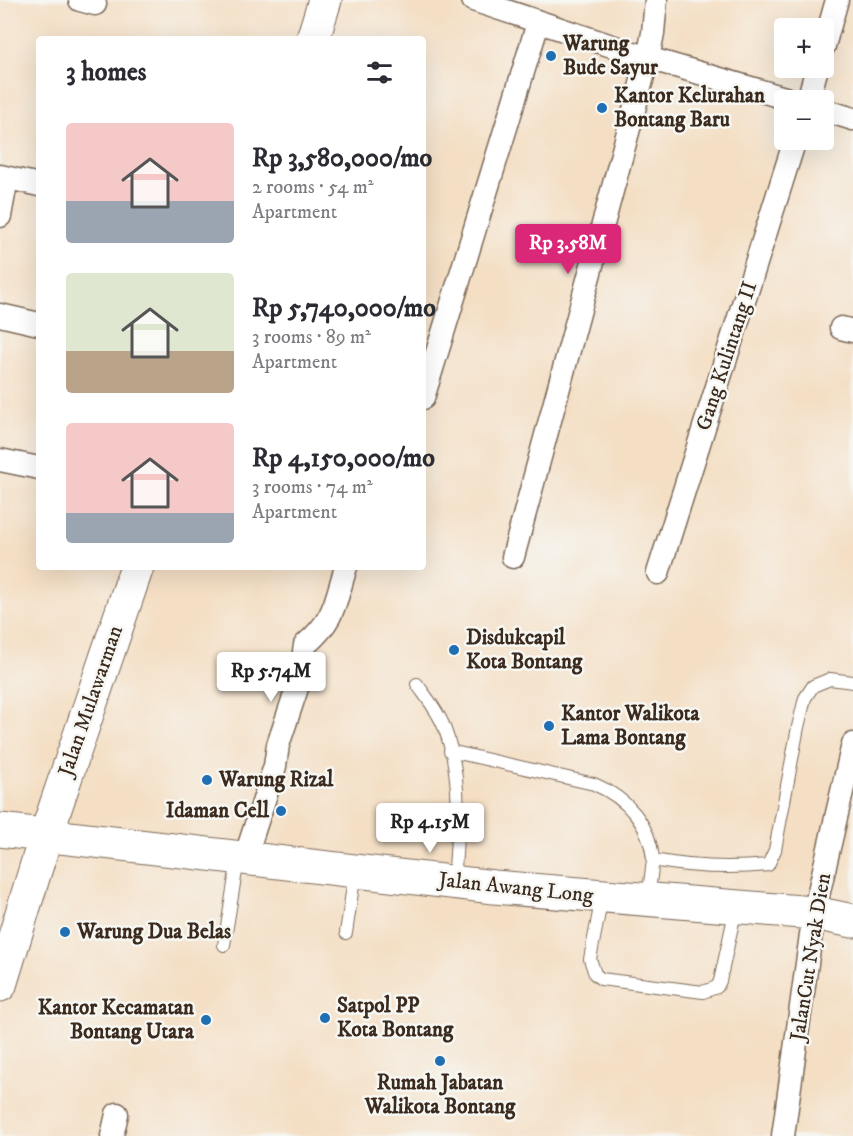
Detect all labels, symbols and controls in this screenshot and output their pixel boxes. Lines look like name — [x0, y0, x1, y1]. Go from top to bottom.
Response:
map controls — [774, 18, 834, 150]
button: + — [774, 18, 834, 78]
place label: Warung Bude Sayur — [562, 31, 659, 81]
marker: Warung Bude Sayur — [544, 49, 558, 63]
text: 3 homes — [66, 56, 146, 89]
icon: filters — [363, 56, 396, 89]
place label: Kantor Kelurahan Bontang Baru — [614, 83, 766, 133]
button: − — [774, 90, 834, 150]
marker: Kantor Kelurahan Bontang Baru — [595, 101, 609, 115]
text: Rp 3,580,000/mo — [252, 142, 432, 175]
icon: home — [114, 147, 186, 219]
text: 2 rooms · 54 m² — [252, 175, 374, 200]
text: Apartment — [252, 200, 337, 225]
pin: Rp 3.58M — [506, 224, 630, 275]
text: Rp 3.58M — [529, 231, 607, 256]
street label: Gang Kulintang II — [691, 278, 763, 434]
text: Rp 5,740,000/mo — [252, 292, 436, 325]
icon: home — [114, 297, 186, 369]
text: 3 rooms · 89 m² — [252, 325, 371, 350]
text: Apartment — [252, 350, 337, 375]
text: Rp 4,150,000/mo — [252, 442, 435, 475]
icon: home — [114, 447, 186, 519]
text: 3 rooms · 74 m² — [252, 475, 373, 500]
text: Apartment — [252, 500, 337, 525]
street label: Jalan Mulawarman — [52, 622, 129, 782]
place label: Disdukcapil Kota Bontang — [466, 625, 583, 675]
marker: Disdukcapil Kota Bontang — [447, 643, 461, 657]
pin: Rp 5.74M — [209, 652, 333, 703]
text: Rp 5.74M — [231, 659, 311, 684]
place label: Kantor Walikota Lama Bontang — [561, 701, 700, 751]
marker: Kantor Walikota Lama Bontang — [542, 719, 556, 733]
place label: Warung Rizal — [218, 767, 334, 793]
marker: Warung Rizal — [200, 773, 214, 787]
place label: Idaman Cell — [166, 798, 270, 824]
pin: Rp 4.15M — [368, 803, 492, 854]
marker: Idaman Cell — [274, 804, 288, 818]
text: Rp 4.15M — [390, 810, 470, 835]
street label: Jalan Awang Long — [435, 867, 595, 909]
street label: JalanCut Nyak Dien — [785, 871, 837, 1045]
place label: Warung Dua Belas — [76, 919, 231, 945]
marker: Warung Dua Belas — [58, 925, 72, 939]
place label: Satpol PP Kota Bontang — [337, 993, 454, 1043]
place label: Kantor Kecamatan Bontang Utara — [38, 995, 195, 1045]
marker: Satpol PP Kota Bontang — [318, 1011, 332, 1025]
marker: Kantor Kecamatan Bontang Utara — [199, 1013, 213, 1027]
marker: Rumah Jabatan Walikota Bontang — [433, 1054, 447, 1068]
place label: Rumah Jabatan Walikota Bontang — [364, 1070, 516, 1120]

